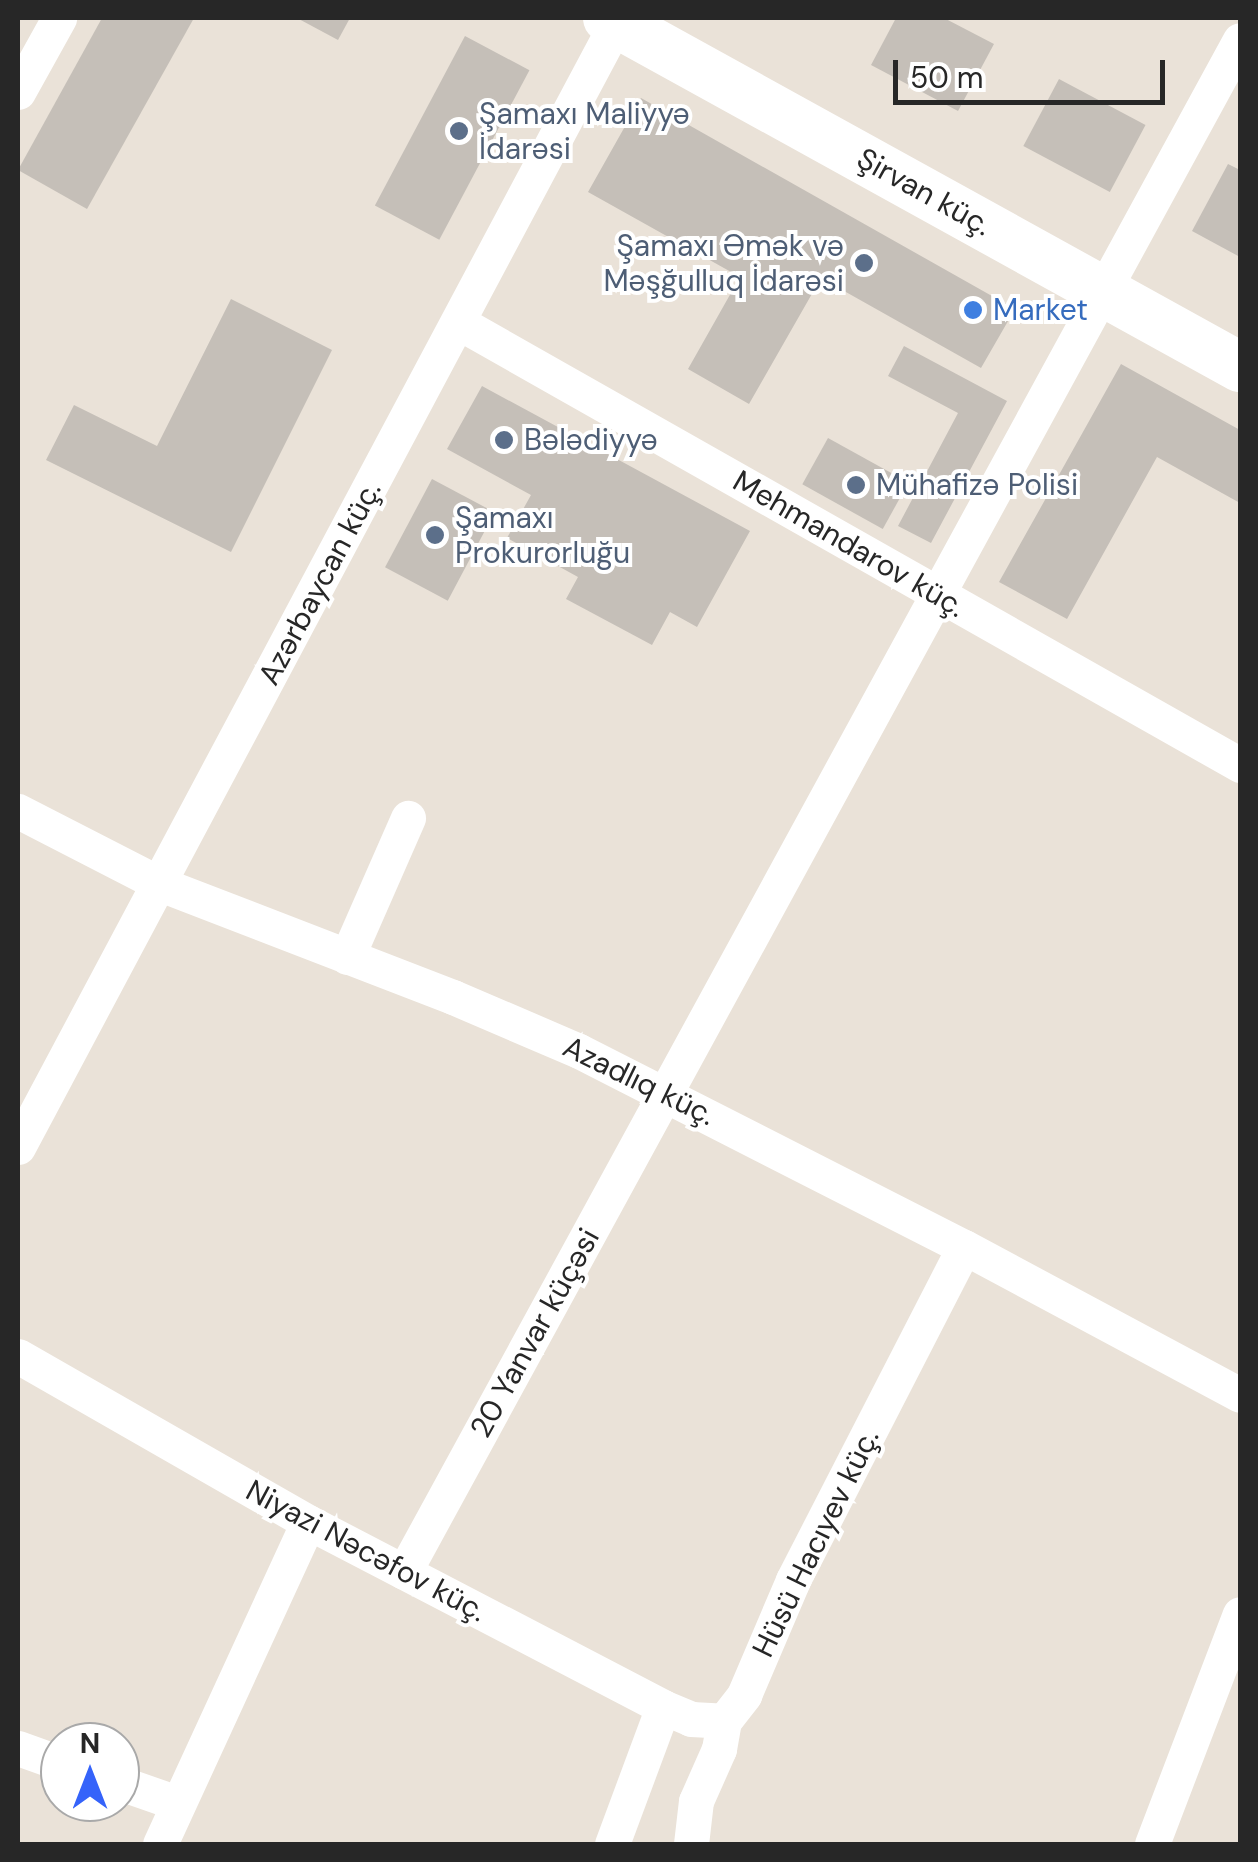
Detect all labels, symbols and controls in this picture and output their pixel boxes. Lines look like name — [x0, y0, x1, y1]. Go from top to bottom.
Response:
scale bar — [898, 40, 1170, 102]
text: 50 m — [910, 58, 984, 97]
place label: Şamaxı Maliyyə İdarəsi — [479, 96, 690, 166]
marker: Şamaxı Maliyyə İdarəsi — [448, 120, 470, 142]
street label: Şirvan küç. — [851, 140, 997, 244]
place label: Şamaxı Əmək və Məşğulluq İdarəsi — [603, 228, 844, 298]
marker: Şamaxı Əmək və Məşğulluq İdarəsi — [853, 252, 875, 274]
place label: Market — [993, 292, 1088, 328]
marker: Market — [962, 299, 984, 321]
place label: Bələdiyyə — [524, 422, 658, 458]
marker: Bələdiyyə — [493, 429, 515, 451]
street label: Mehmandarov küç. — [727, 463, 971, 625]
place label: Mühafizə Polisi — [876, 467, 1078, 503]
marker: Mühafizə Polisi — [845, 474, 867, 496]
street label: Azərbaycan küç. — [251, 475, 389, 691]
place label: Şamaxı Prokurorluğu — [455, 500, 630, 570]
marker: Şamaxı Prokurorluğu — [424, 524, 446, 546]
street label: Azadlıq küç. — [557, 1029, 721, 1133]
street label: 20 Yanvar küçəsi — [463, 1222, 607, 1444]
street label: Hüsü Hacıyev küç. — [745, 1423, 887, 1663]
street label: Niyazi Nəcəfov küç. — [240, 1472, 492, 1630]
north arrow — [40, 1722, 140, 1822]
text: N — [80, 1725, 100, 1762]

